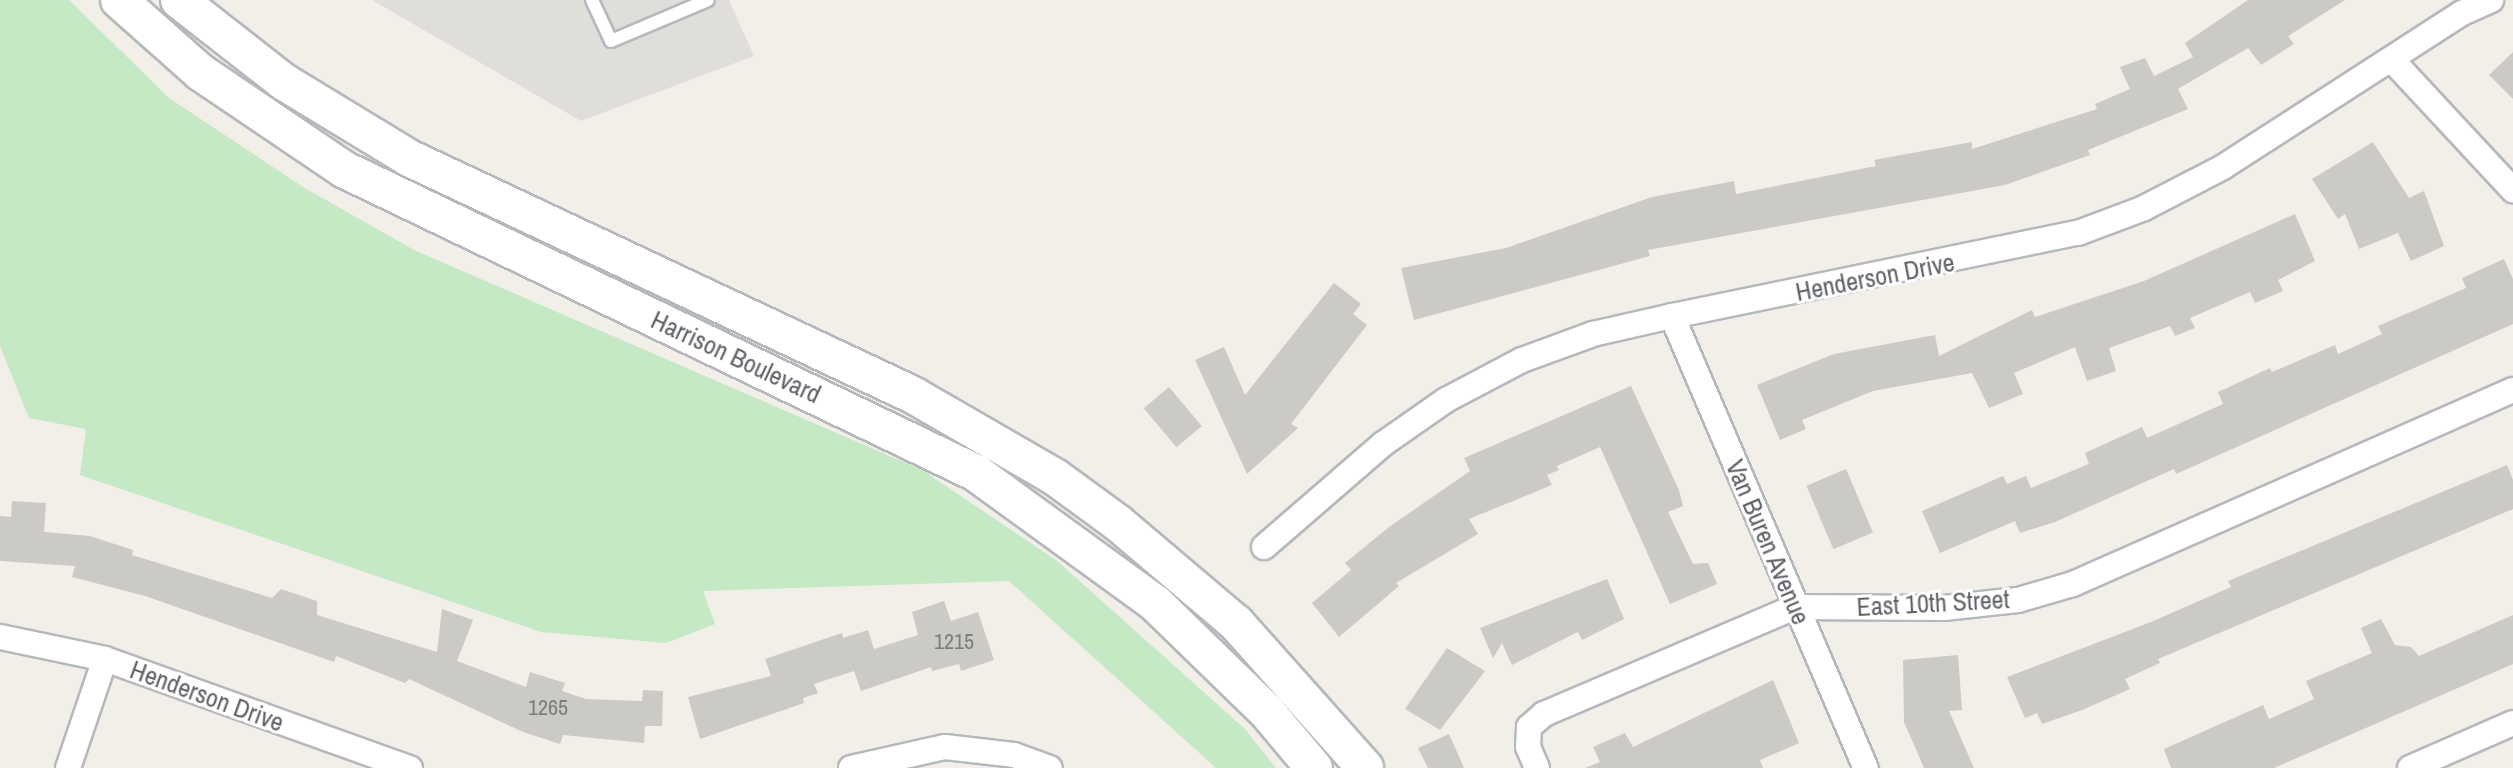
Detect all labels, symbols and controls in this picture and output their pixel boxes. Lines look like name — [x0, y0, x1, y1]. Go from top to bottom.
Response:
street label: Henderson Drive — [1793, 246, 1957, 308]
street label: Harrison Boulevard — [646, 304, 826, 410]
street label: Van Buren Avenue — [1719, 454, 1817, 630]
street label: East 10th Street — [1856, 583, 2010, 623]
house number: 1215 — [934, 629, 974, 655]
street label: Henderson Drive — [126, 654, 288, 738]
house number: 1265 — [528, 695, 568, 721]

